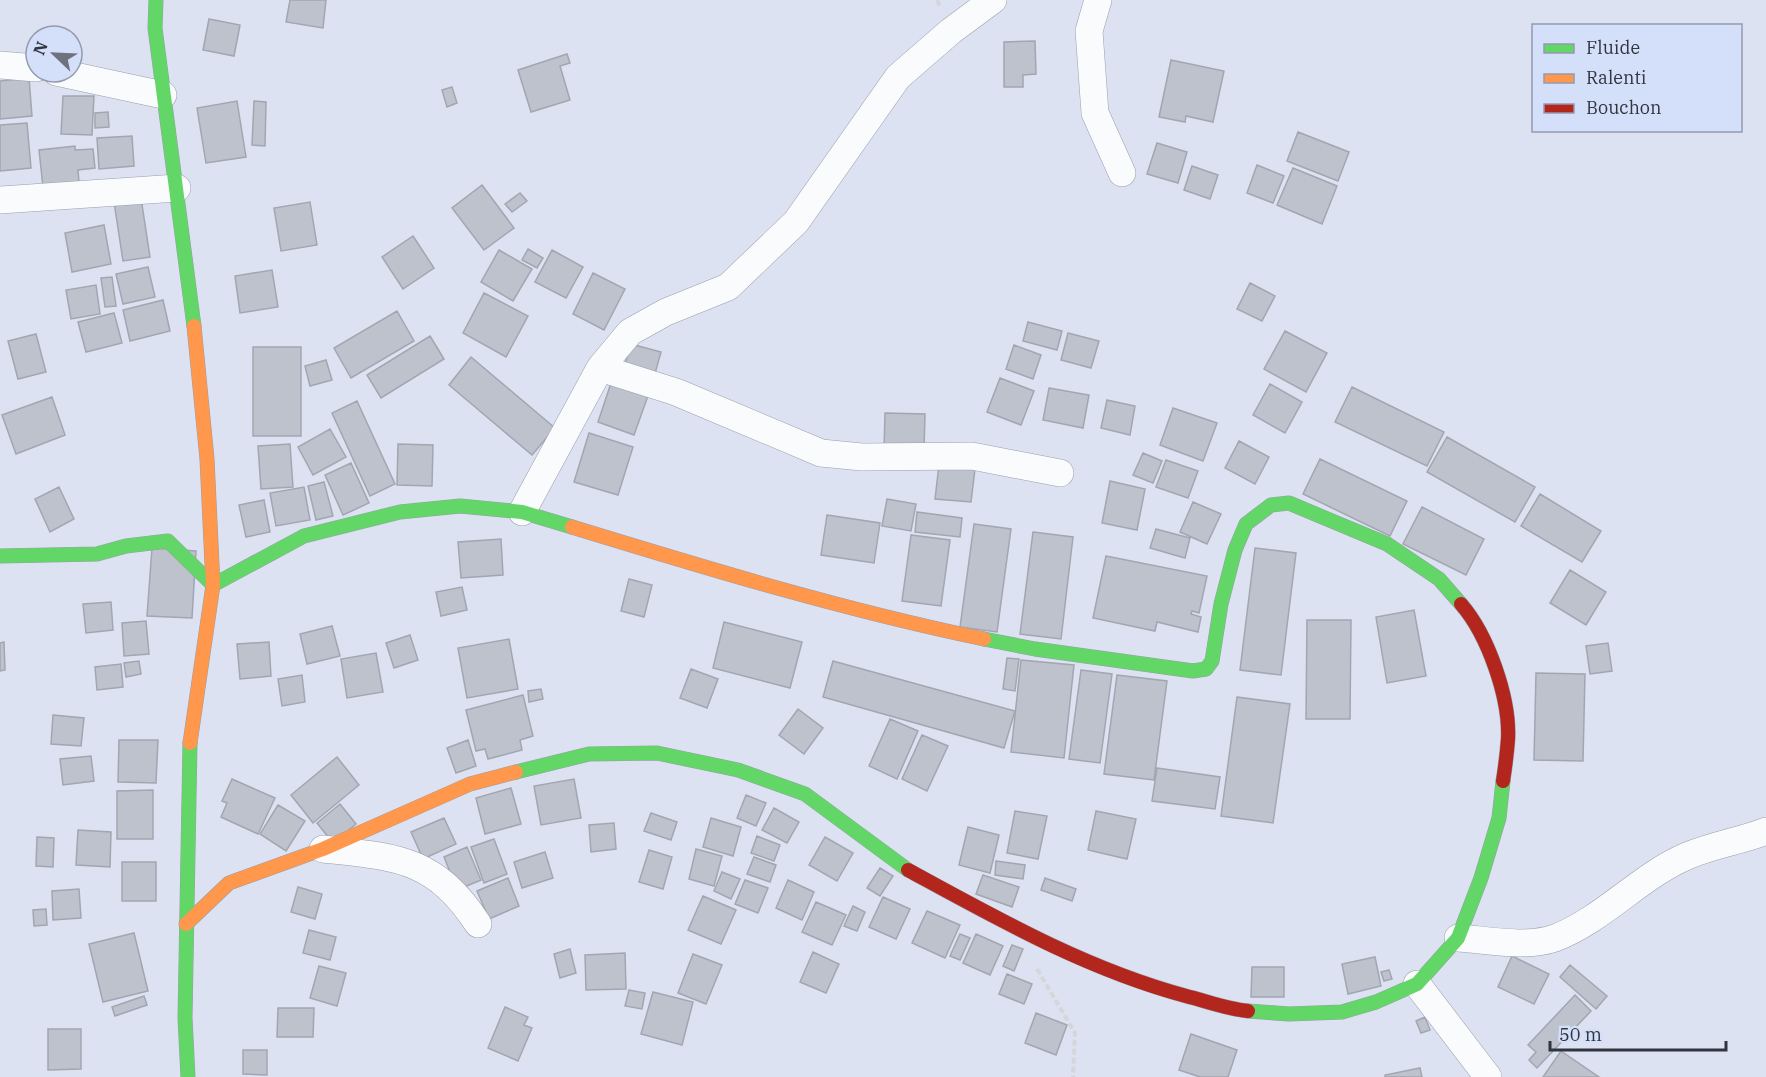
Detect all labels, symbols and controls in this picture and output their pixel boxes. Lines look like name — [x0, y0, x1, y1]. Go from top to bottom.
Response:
north arrow — [24, 24, 84, 84]
legend — [1532, 24, 1742, 132]
text: Fluide — [1586, 36, 1640, 59]
text: N — [29, 38, 52, 58]
text: Ralenti — [1586, 66, 1647, 89]
text: Bouchon — [1586, 96, 1662, 119]
scale bar — [1550, 1014, 1726, 1052]
text: 50 m — [1559, 1023, 1602, 1046]

